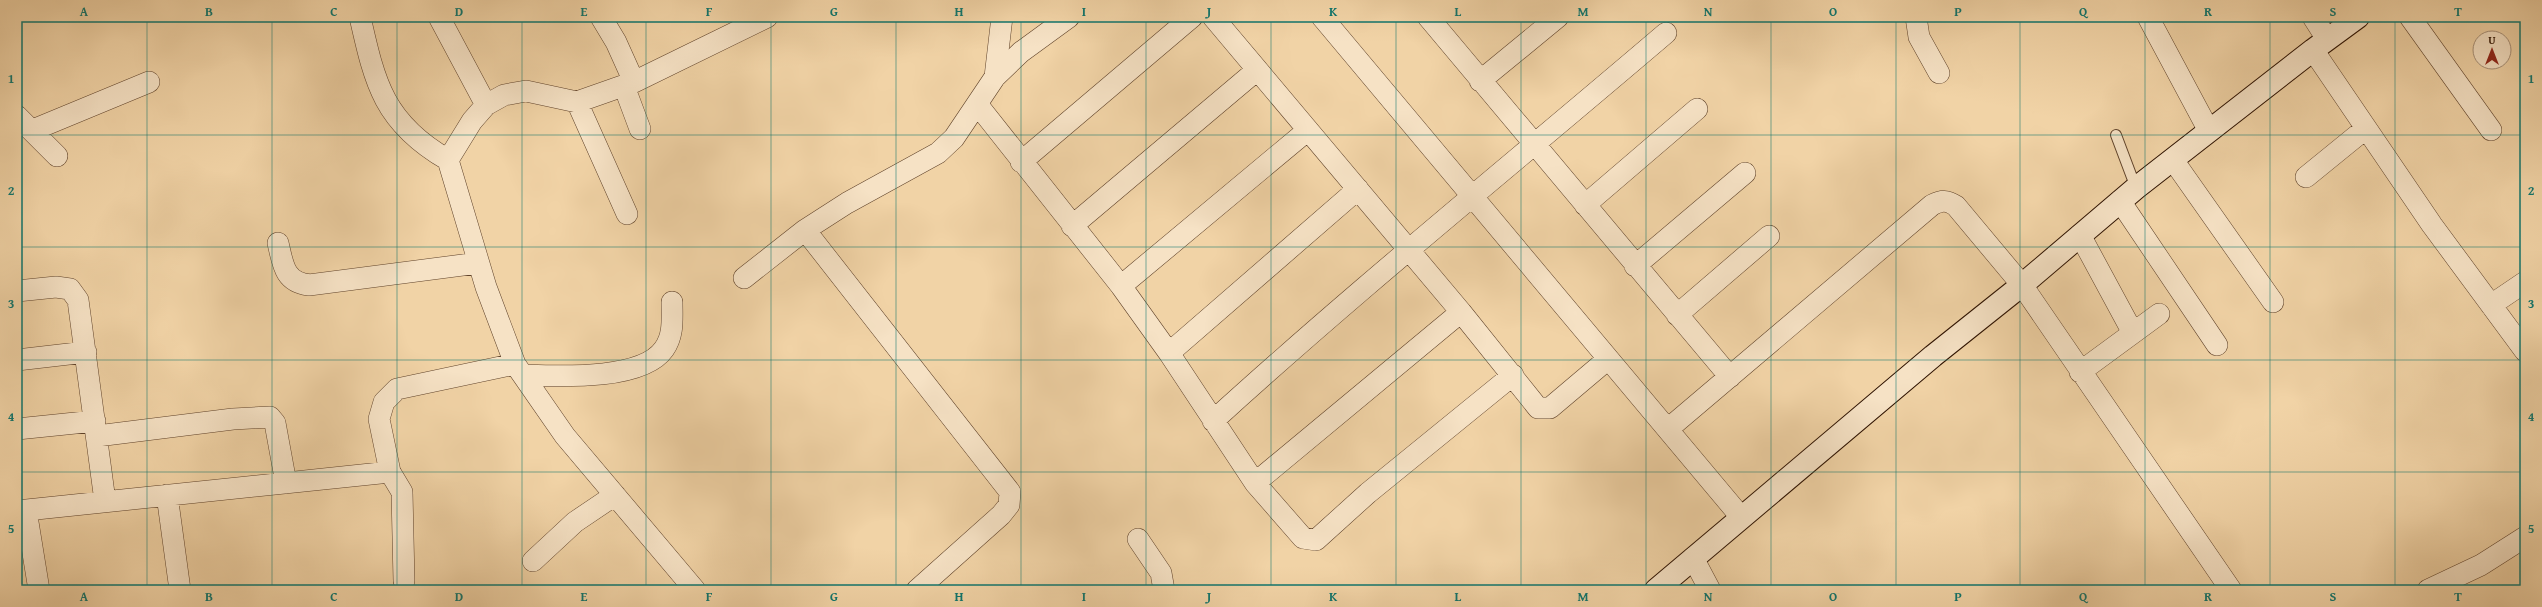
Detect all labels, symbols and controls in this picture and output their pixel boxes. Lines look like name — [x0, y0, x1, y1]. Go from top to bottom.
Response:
text: A — [80, 2, 89, 21]
text: B — [205, 2, 213, 21]
text: C — [330, 2, 338, 21]
text: D — [455, 2, 463, 21]
text: E — [581, 2, 588, 21]
text: F — [706, 2, 713, 21]
text: G — [830, 2, 838, 21]
text: H — [954, 2, 964, 21]
text: I — [1082, 2, 1086, 21]
text: J — [1205, 2, 1212, 21]
text: K — [1329, 2, 1338, 21]
text: L — [1455, 2, 1462, 21]
text: M — [1577, 2, 1589, 21]
text: N — [1704, 2, 1713, 21]
text: O — [1829, 2, 1837, 21]
text: P — [1954, 2, 1962, 21]
text: Q — [2079, 2, 2089, 21]
text: R — [2204, 2, 2213, 21]
text: S — [2330, 2, 2337, 21]
text: T — [2454, 2, 2462, 21]
north arrow — [2472, 30, 2512, 70]
text: U — [2488, 32, 2496, 48]
text: 1 — [8, 69, 14, 88]
text: 1 — [2528, 69, 2534, 88]
text: 2 — [8, 181, 15, 200]
text: 2 — [2528, 181, 2535, 200]
text: 3 — [8, 294, 14, 313]
text: 3 — [2528, 294, 2534, 313]
text: 4 — [8, 407, 15, 426]
text: 4 — [2528, 407, 2535, 426]
text: 5 — [8, 519, 15, 538]
text: 5 — [2528, 519, 2535, 538]
text: A — [80, 587, 89, 606]
text: B — [205, 587, 213, 606]
text: C — [330, 587, 338, 606]
text: D — [455, 587, 463, 606]
text: E — [581, 587, 588, 606]
text: F — [706, 587, 713, 606]
text: G — [830, 587, 838, 606]
text: H — [954, 587, 964, 606]
text: I — [1082, 587, 1086, 606]
text: J — [1205, 587, 1212, 606]
text: K — [1329, 587, 1338, 606]
text: L — [1455, 587, 1462, 606]
text: M — [1577, 587, 1589, 606]
text: N — [1704, 587, 1713, 606]
text: O — [1829, 587, 1837, 606]
text: P — [1954, 587, 1962, 606]
text: Q — [2079, 587, 2089, 606]
text: R — [2204, 587, 2213, 606]
text: S — [2330, 587, 2337, 606]
text: T — [2454, 587, 2462, 606]

